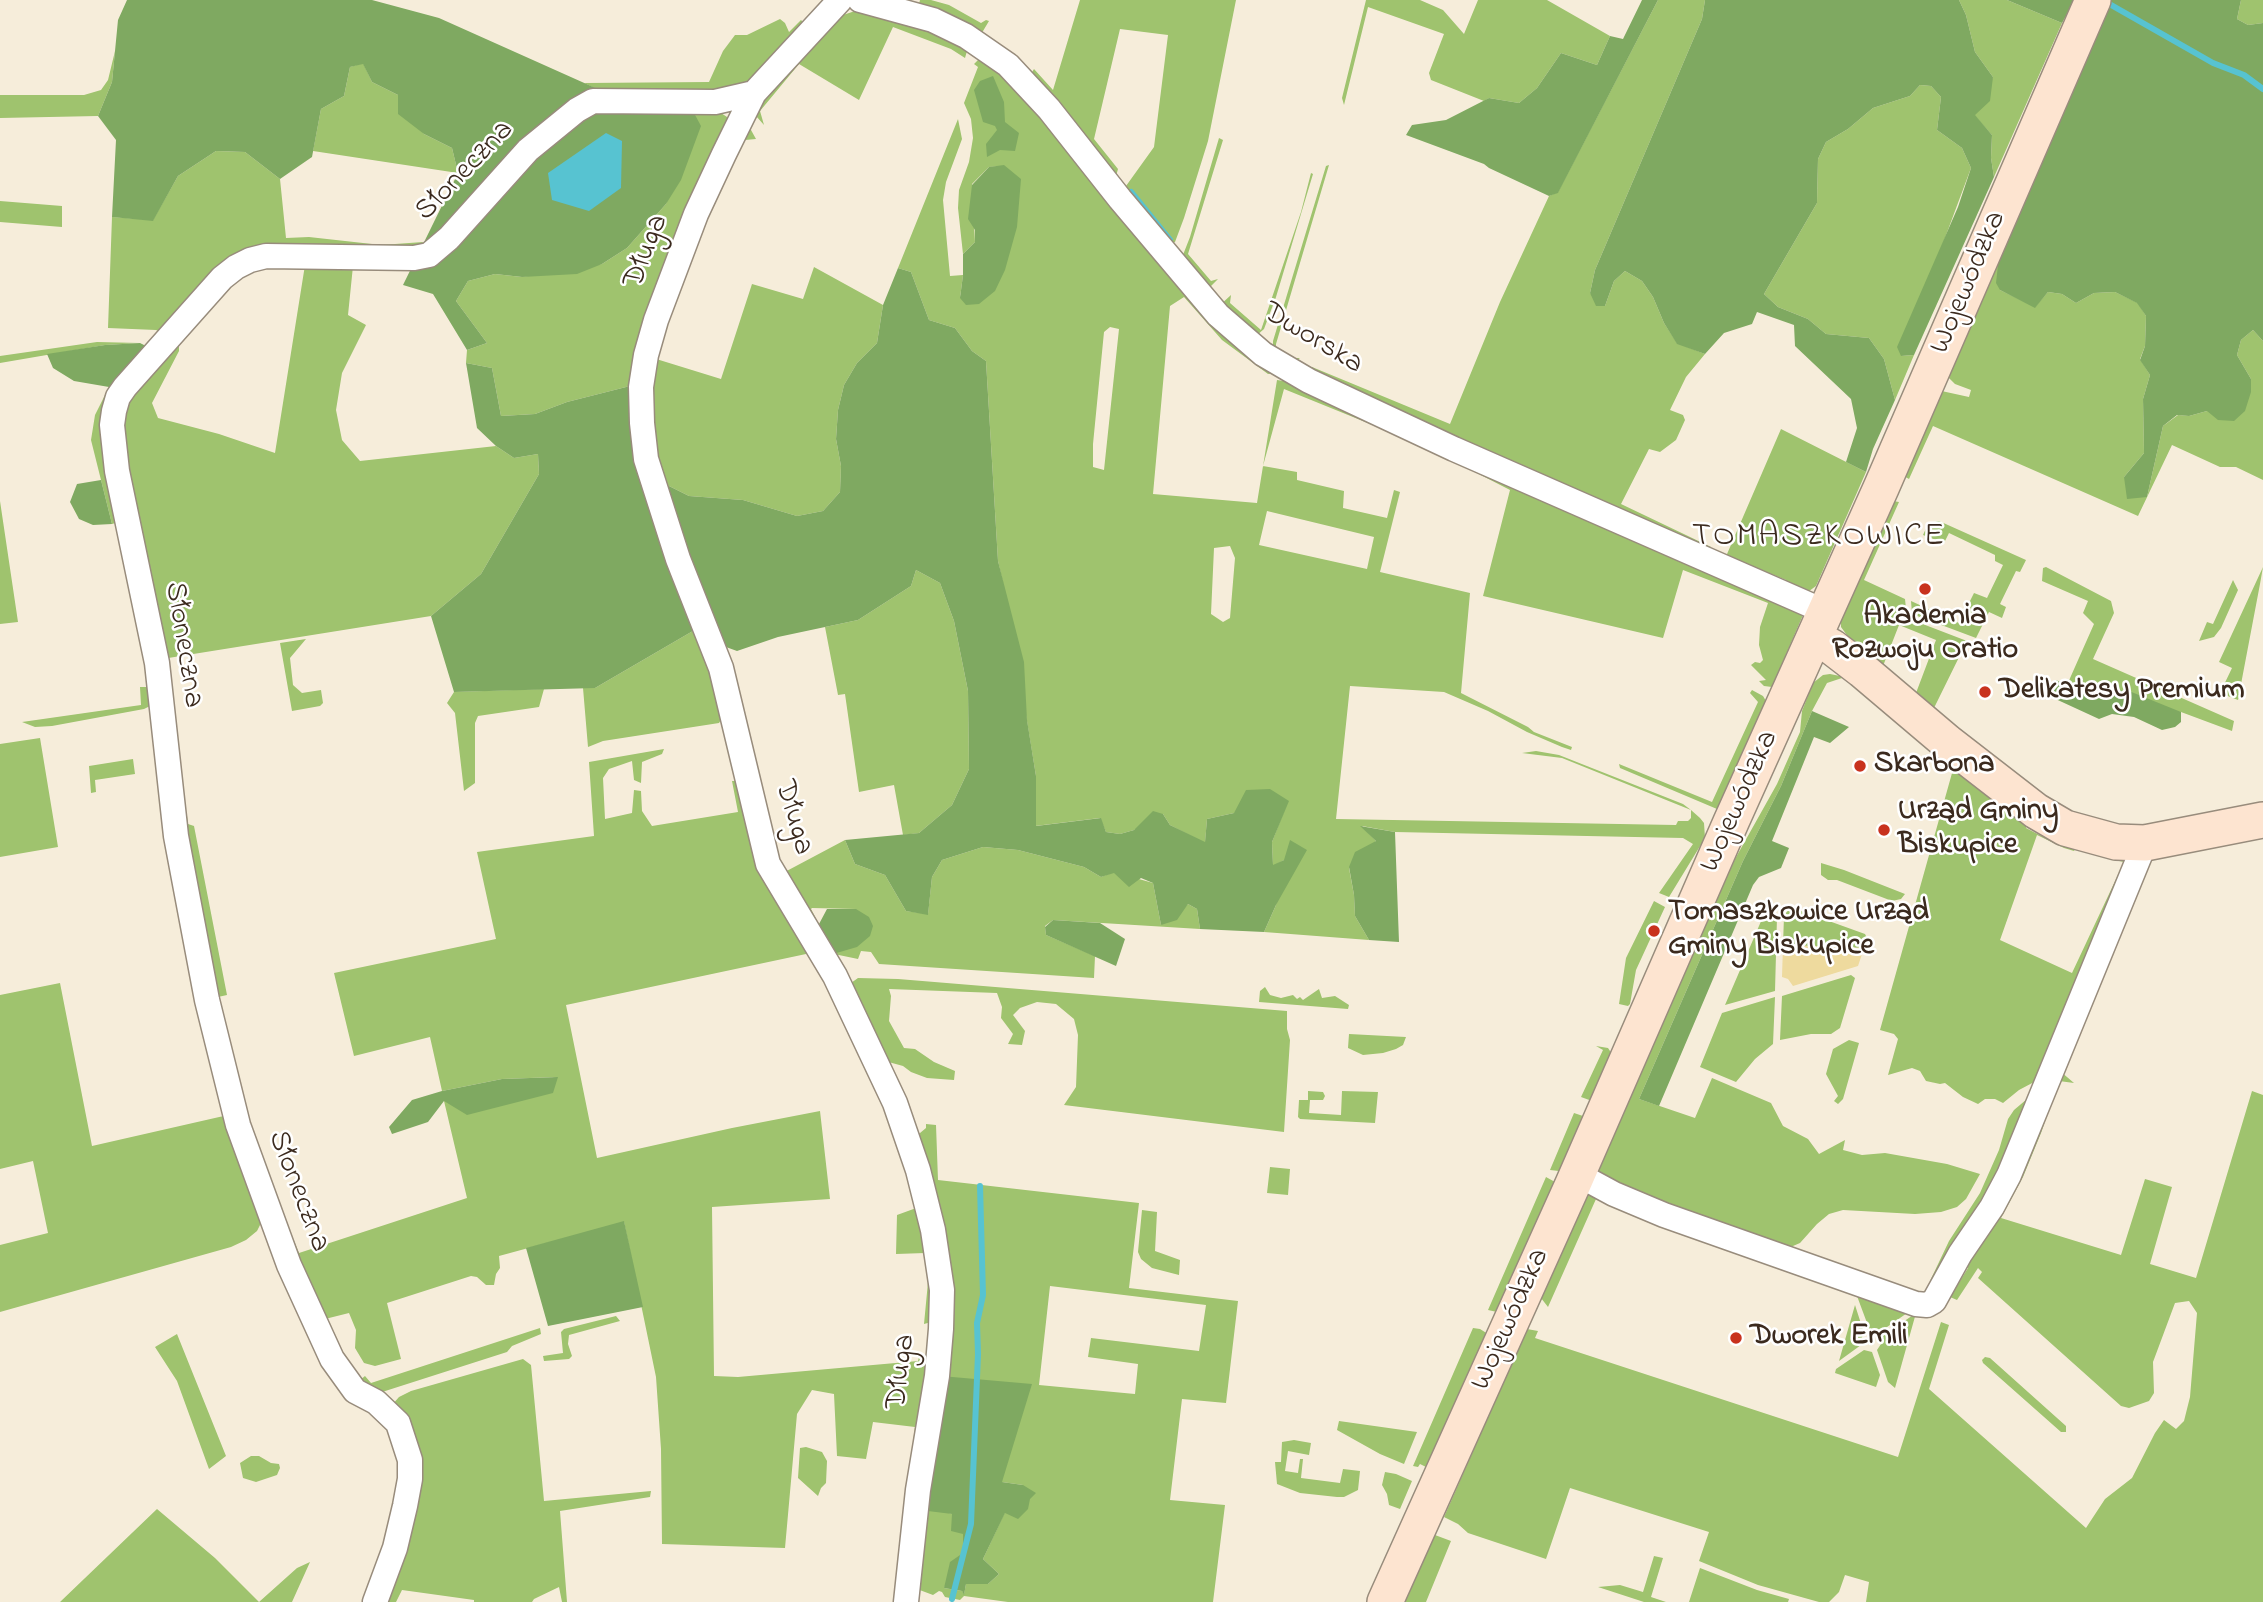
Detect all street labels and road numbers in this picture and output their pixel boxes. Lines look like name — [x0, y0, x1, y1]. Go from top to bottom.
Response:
street label: Słoneczna — [409, 114, 523, 230]
street label: Wojewódzka — [1924, 206, 2016, 360]
street label: Długa — [618, 210, 678, 294]
street label: Dworska — [1255, 296, 1369, 384]
street label: Słoneczna — [154, 580, 210, 710]
street label: Wojewódzka — [1694, 726, 1788, 878]
street label: Długa — [764, 777, 820, 859]
street label: Słoneczna — [257, 1126, 337, 1258]
street label: Wojewódzka — [1465, 1244, 1559, 1396]
street label: Długa — [881, 1332, 925, 1412]

